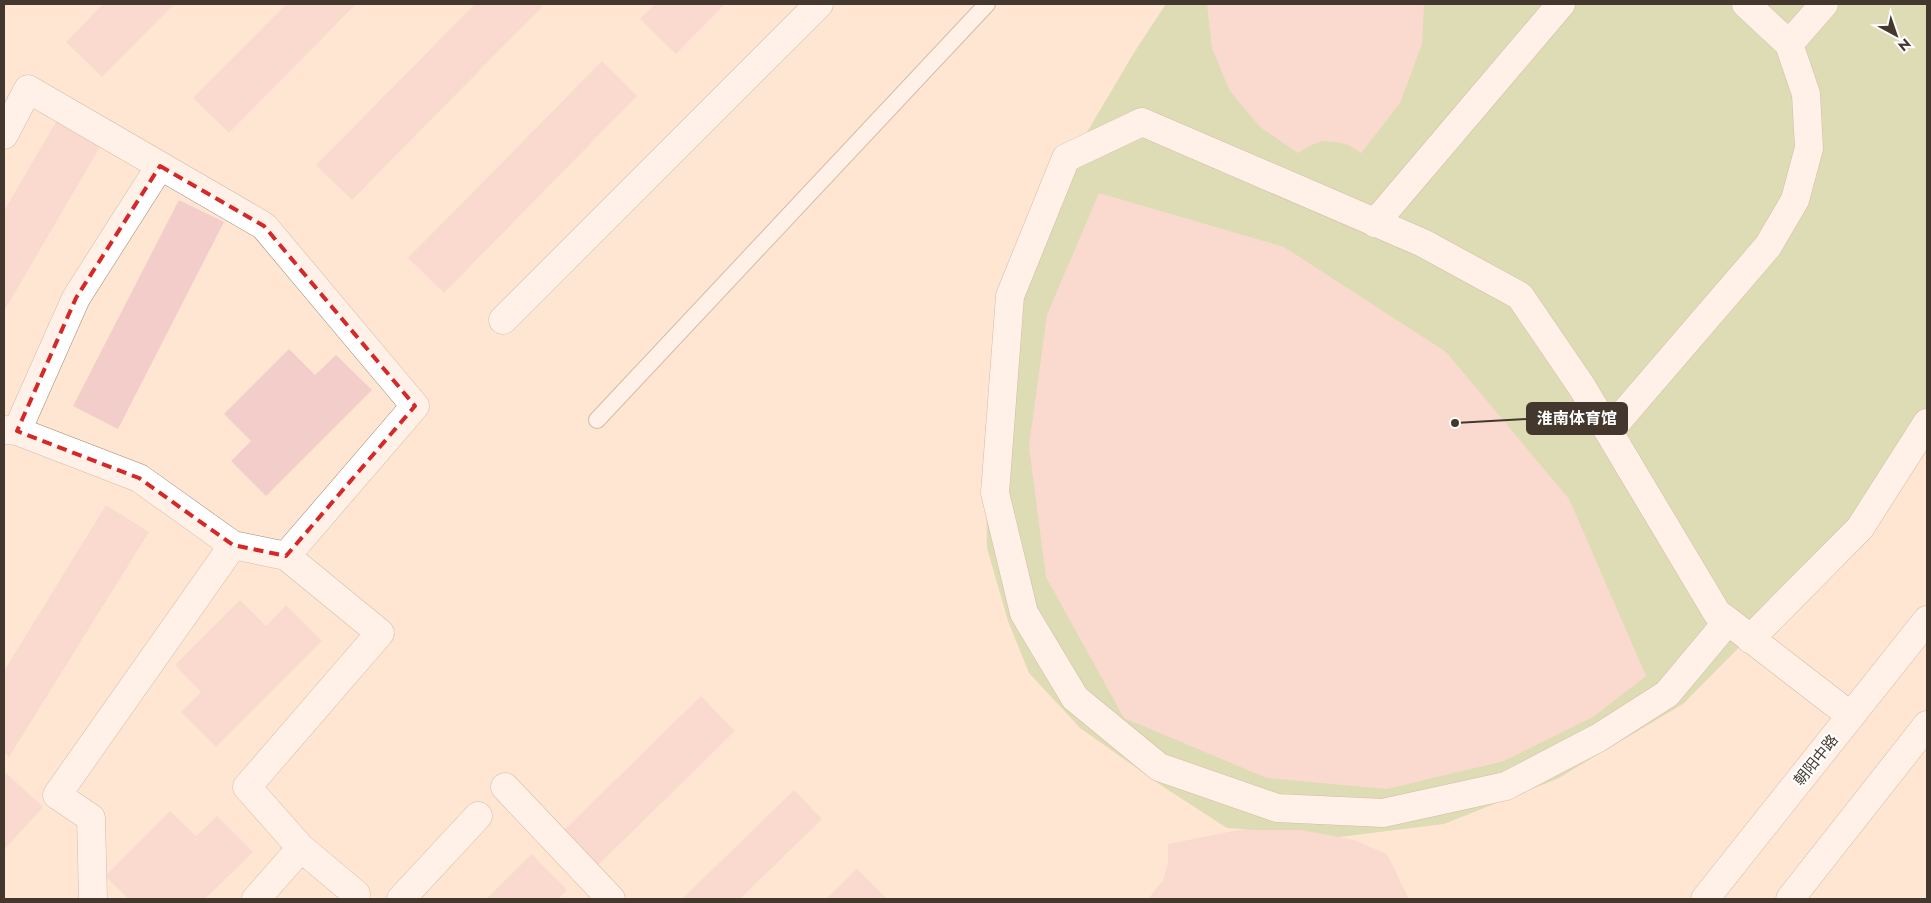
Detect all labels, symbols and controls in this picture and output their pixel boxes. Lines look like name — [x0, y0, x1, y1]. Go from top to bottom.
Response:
north arrow — [1871, 10, 1921, 60]
text: N — [1894, 34, 1915, 56]
callout: 淮南体育馆 — [1527, 403, 1627, 434]
text: 淮南体育馆 — [1537, 407, 1617, 430]
street label: 朝阳中路 — [1789, 730, 1843, 790]

